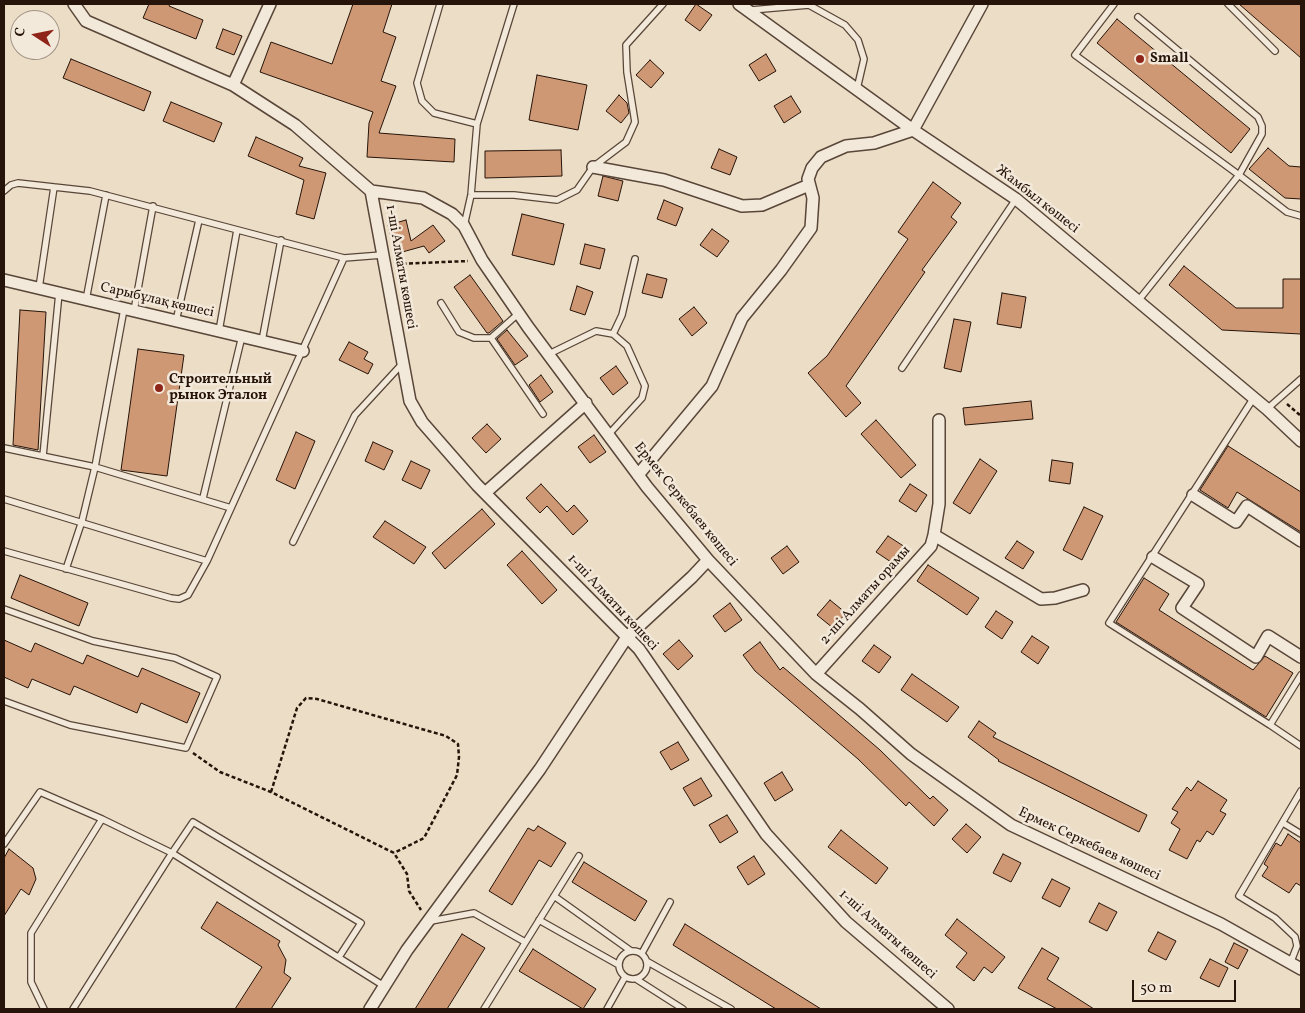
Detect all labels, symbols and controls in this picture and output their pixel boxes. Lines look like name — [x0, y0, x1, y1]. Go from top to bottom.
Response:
north arrow — [10, 10, 60, 60]
text: С — [11, 26, 31, 38]
place label: Small — [1150, 51, 1189, 67]
marker: Small — [1134, 53, 1146, 65]
street label: Жамбыл көшесі — [992, 162, 1082, 238]
street label: 1-ші Алматы көшесі — [381, 203, 419, 331]
street label: Сарыбұлақ көшесі — [99, 280, 215, 322]
place label: Строительный рынок Эталон — [169, 372, 272, 404]
marker: Строительный рынок Эталон — [153, 382, 165, 394]
street label: Ермек Серкебаев көшесі — [630, 440, 740, 570]
street label: 2-ші Алматы орамы — [817, 543, 915, 649]
street label: 1-ші Алматы көшесі — [563, 551, 661, 655]
street label: Ермек Серкебаев көшесі — [1015, 805, 1163, 885]
street label: 1-ші Алматы көшесі — [835, 887, 939, 983]
scale bar — [1135, 970, 1239, 1002]
text: 50 m — [1140, 978, 1172, 999]

